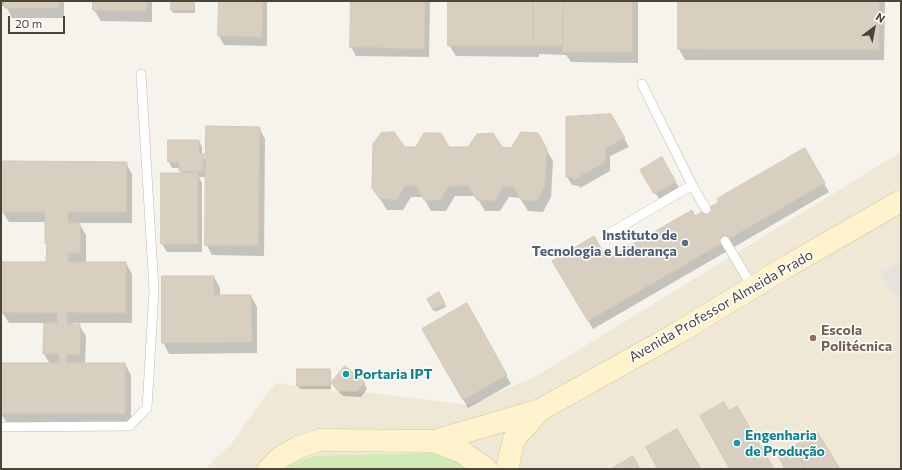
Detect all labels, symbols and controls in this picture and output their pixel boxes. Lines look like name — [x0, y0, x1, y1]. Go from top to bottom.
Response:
scale bar — [10, 8, 67, 34]
north arrow — [854, 8, 894, 48]
text: N — [874, 10, 888, 25]
text: 20 m — [15, 16, 42, 30]
place label: Instituto de Tecnologia e Liderança — [532, 227, 677, 260]
marker: Instituto de Tecnologia e Liderança — [680, 238, 690, 248]
street label: Avenida Professor Almeida Prado — [626, 246, 816, 366]
place label: Escola Politécnica — [821, 322, 892, 354]
marker: Escola Politécnica — [808, 333, 818, 343]
place label: Portaria IPT — [354, 366, 433, 382]
marker: Portaria IPT — [341, 369, 351, 379]
place label: Engenharia de Produção — [745, 427, 825, 460]
marker: Engenharia de Produção — [732, 438, 742, 448]

